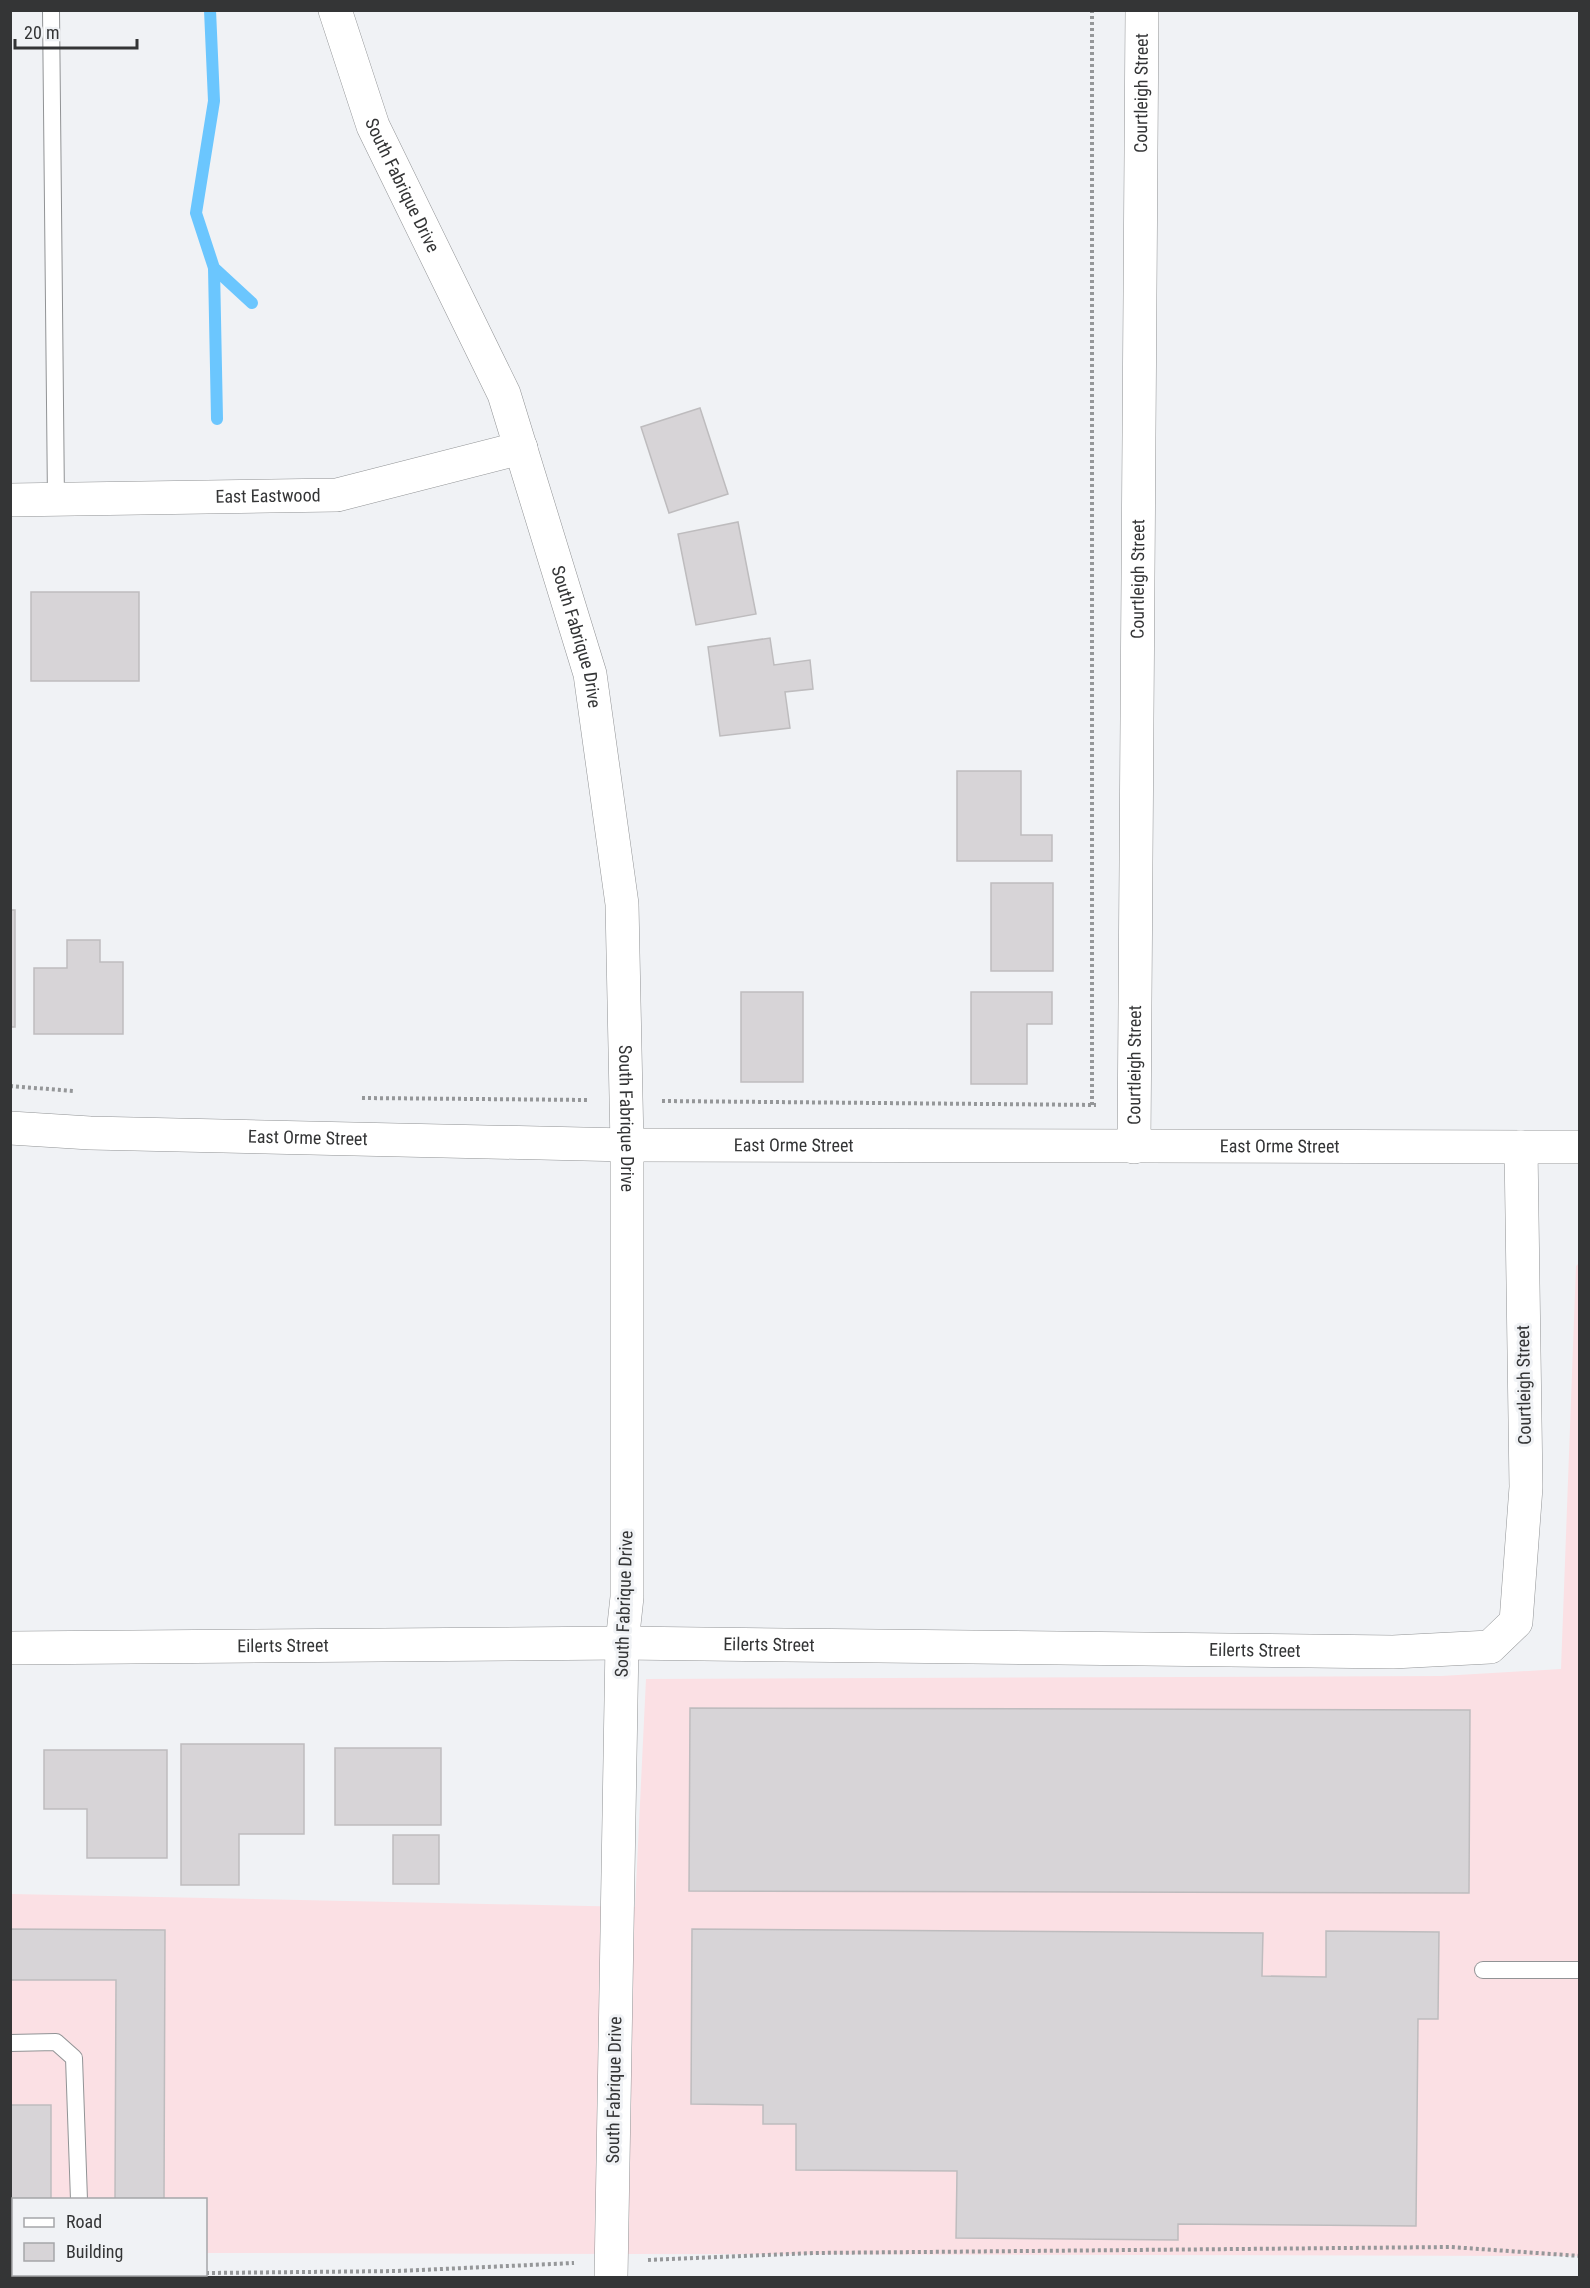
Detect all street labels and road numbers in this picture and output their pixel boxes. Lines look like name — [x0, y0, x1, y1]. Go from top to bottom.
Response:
street label: Courtleigh Street — [1130, 33, 1152, 153]
street label: South Fabrique Drive — [361, 115, 444, 256]
street label: East Eastwood — [215, 484, 321, 507]
street label: Courtleigh Street — [1127, 519, 1148, 639]
street label: South Fabrique Drive — [547, 563, 606, 709]
street label: Courtleigh Street — [1123, 1005, 1145, 1125]
street label: South Fabrique Drive — [615, 1045, 638, 1192]
street label: East Orme Street — [248, 1126, 368, 1149]
street label: East Orme Street — [734, 1134, 854, 1155]
street label: East Orme Street — [1220, 1135, 1340, 1156]
street label: Courtleigh Street — [1512, 1325, 1535, 1445]
street label: South Fabrique Drive — [610, 1530, 637, 1678]
street label: Eilerts Street — [723, 1633, 815, 1655]
street label: Eilerts Street — [237, 1634, 329, 1656]
street label: Eilerts Street — [1209, 1639, 1301, 1661]
street label: South Fabrique Drive — [602, 2016, 625, 2164]

